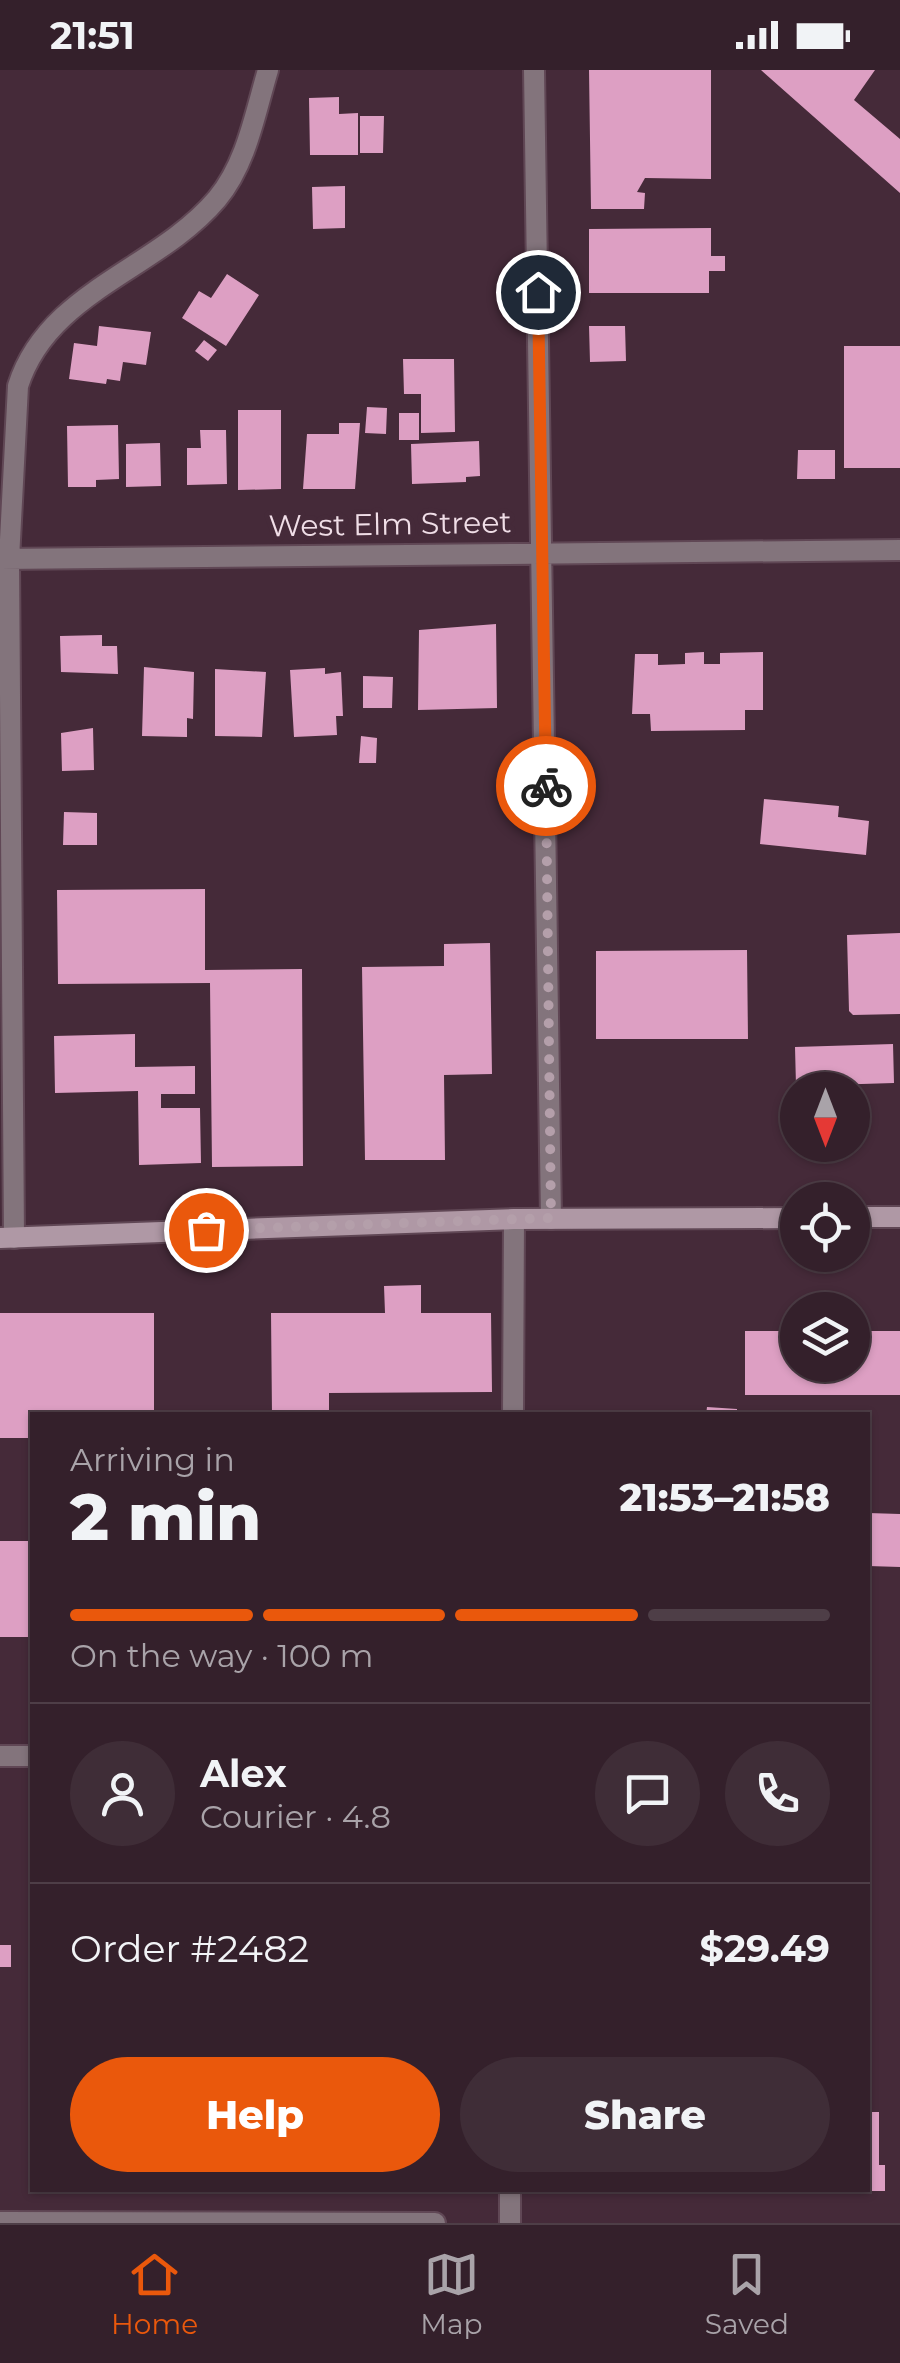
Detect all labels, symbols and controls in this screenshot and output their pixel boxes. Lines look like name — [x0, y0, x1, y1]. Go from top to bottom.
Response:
text: 21:51 — [50, 12, 135, 59]
pin — [496, 250, 581, 335]
icon: home — [511, 265, 566, 320]
street label: West Elm Street — [268, 503, 512, 545]
courier — [496, 736, 596, 836]
icon: bike — [519, 759, 574, 814]
north arrow — [780, 1072, 870, 1162]
map controls — [780, 1072, 870, 1382]
button: locate — [780, 1182, 870, 1272]
pin — [164, 1188, 249, 1273]
icon: bag — [179, 1203, 234, 1258]
button: layers — [780, 1292, 870, 1382]
text: Arriving in — [70, 1440, 235, 1479]
text: 21:53–21:58 — [620, 1474, 830, 1521]
text: 2 min — [70, 1477, 261, 1556]
text: On the way · 100 m — [70, 1636, 373, 1675]
button: person — [70, 1741, 175, 1846]
button: chat — [595, 1741, 700, 1846]
button: phone — [725, 1741, 830, 1846]
text: Alex — [200, 1750, 287, 1797]
text: Courier · 4.8 — [200, 1797, 391, 1836]
text: Order #2482 — [70, 1925, 309, 1972]
text: $29.49 — [699, 1925, 830, 1972]
button: Help — [70, 2057, 440, 2172]
button: Share — [460, 2057, 830, 2172]
tab: Home — [111, 2247, 198, 2341]
tab: Map — [420, 2247, 483, 2341]
tab: Saved — [705, 2247, 789, 2341]

